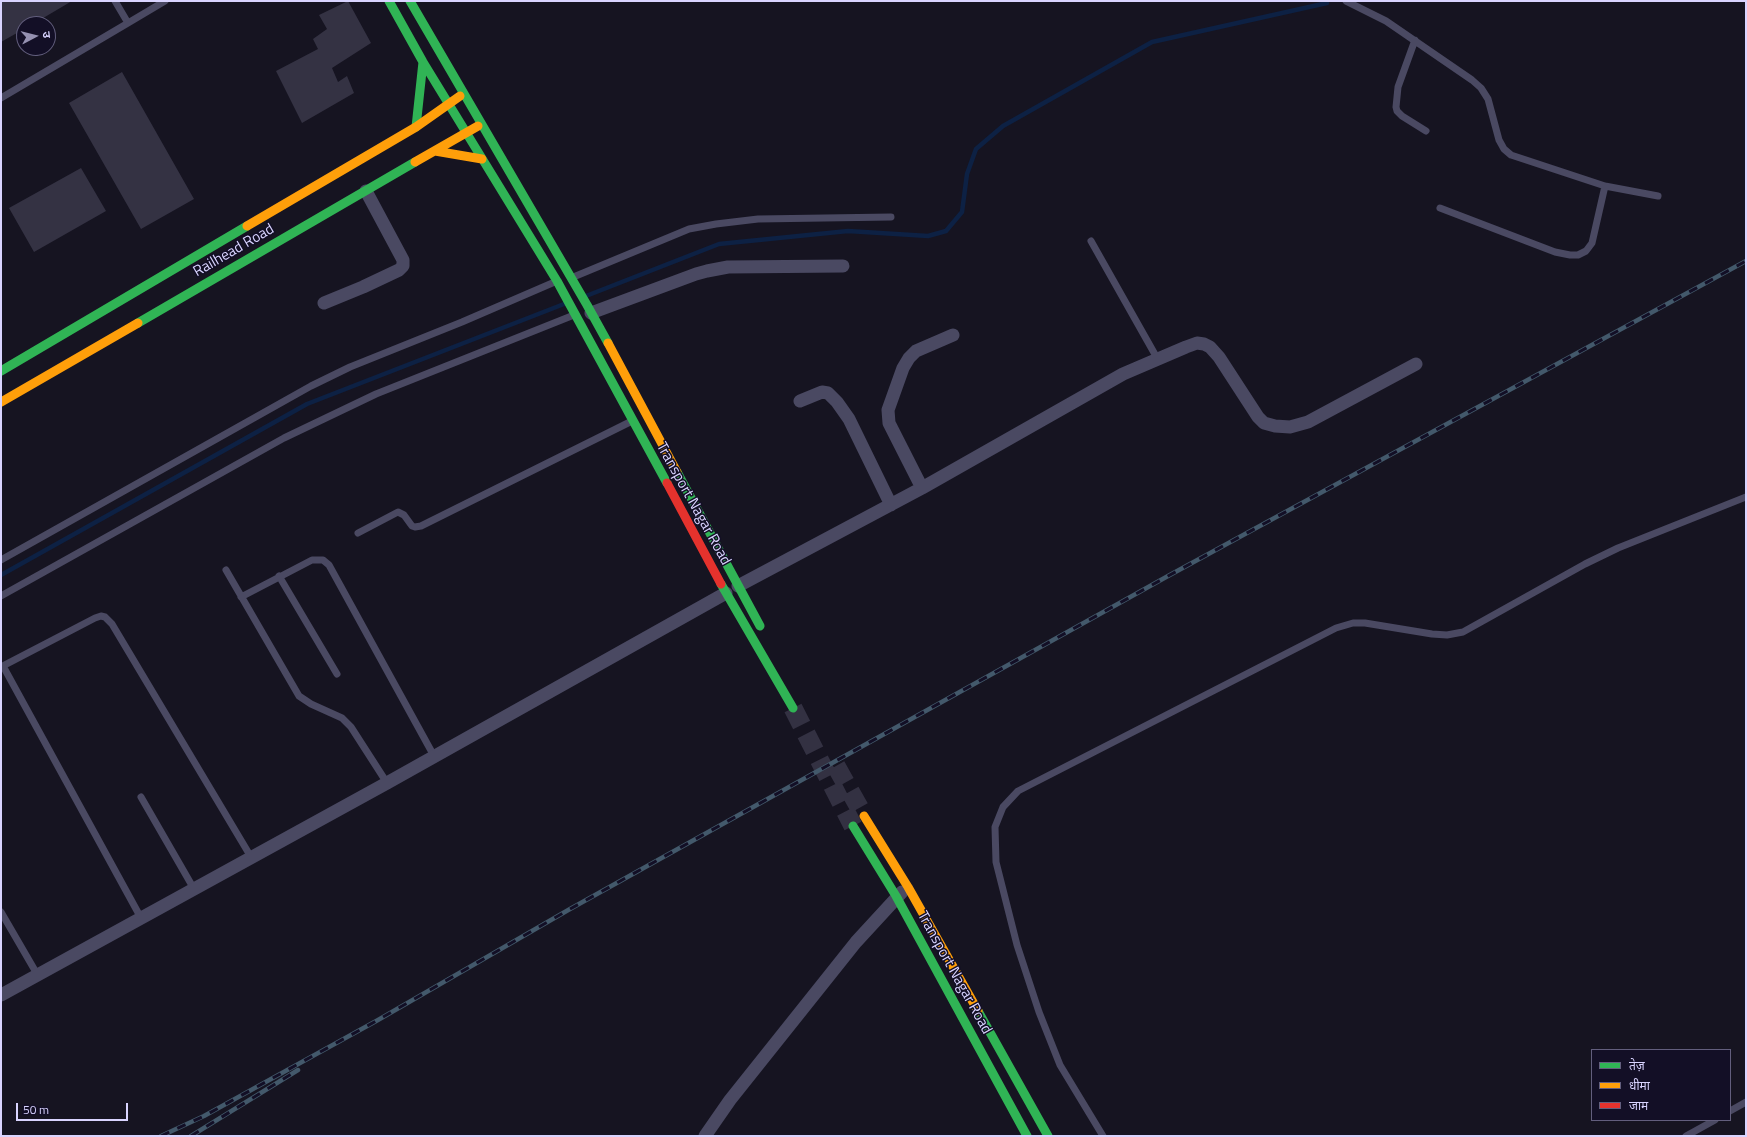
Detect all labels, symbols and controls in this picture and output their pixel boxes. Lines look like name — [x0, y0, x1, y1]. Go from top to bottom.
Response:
north arrow — [16, 16, 56, 56]
text: उ — [39, 30, 55, 39]
street label: Railhead Road — [190, 221, 278, 281]
street label: Transport Nagar Road — [652, 439, 734, 569]
street label: Transport Nagar Road — [913, 908, 995, 1038]
legend — [1591, 1049, 1731, 1121]
text: तेज़ — [1629, 1056, 1645, 1075]
text: धीमा — [1629, 1076, 1650, 1095]
scale bar — [18, 1095, 130, 1121]
text: जाम — [1629, 1096, 1648, 1115]
text: 50 m — [23, 1100, 49, 1119]

